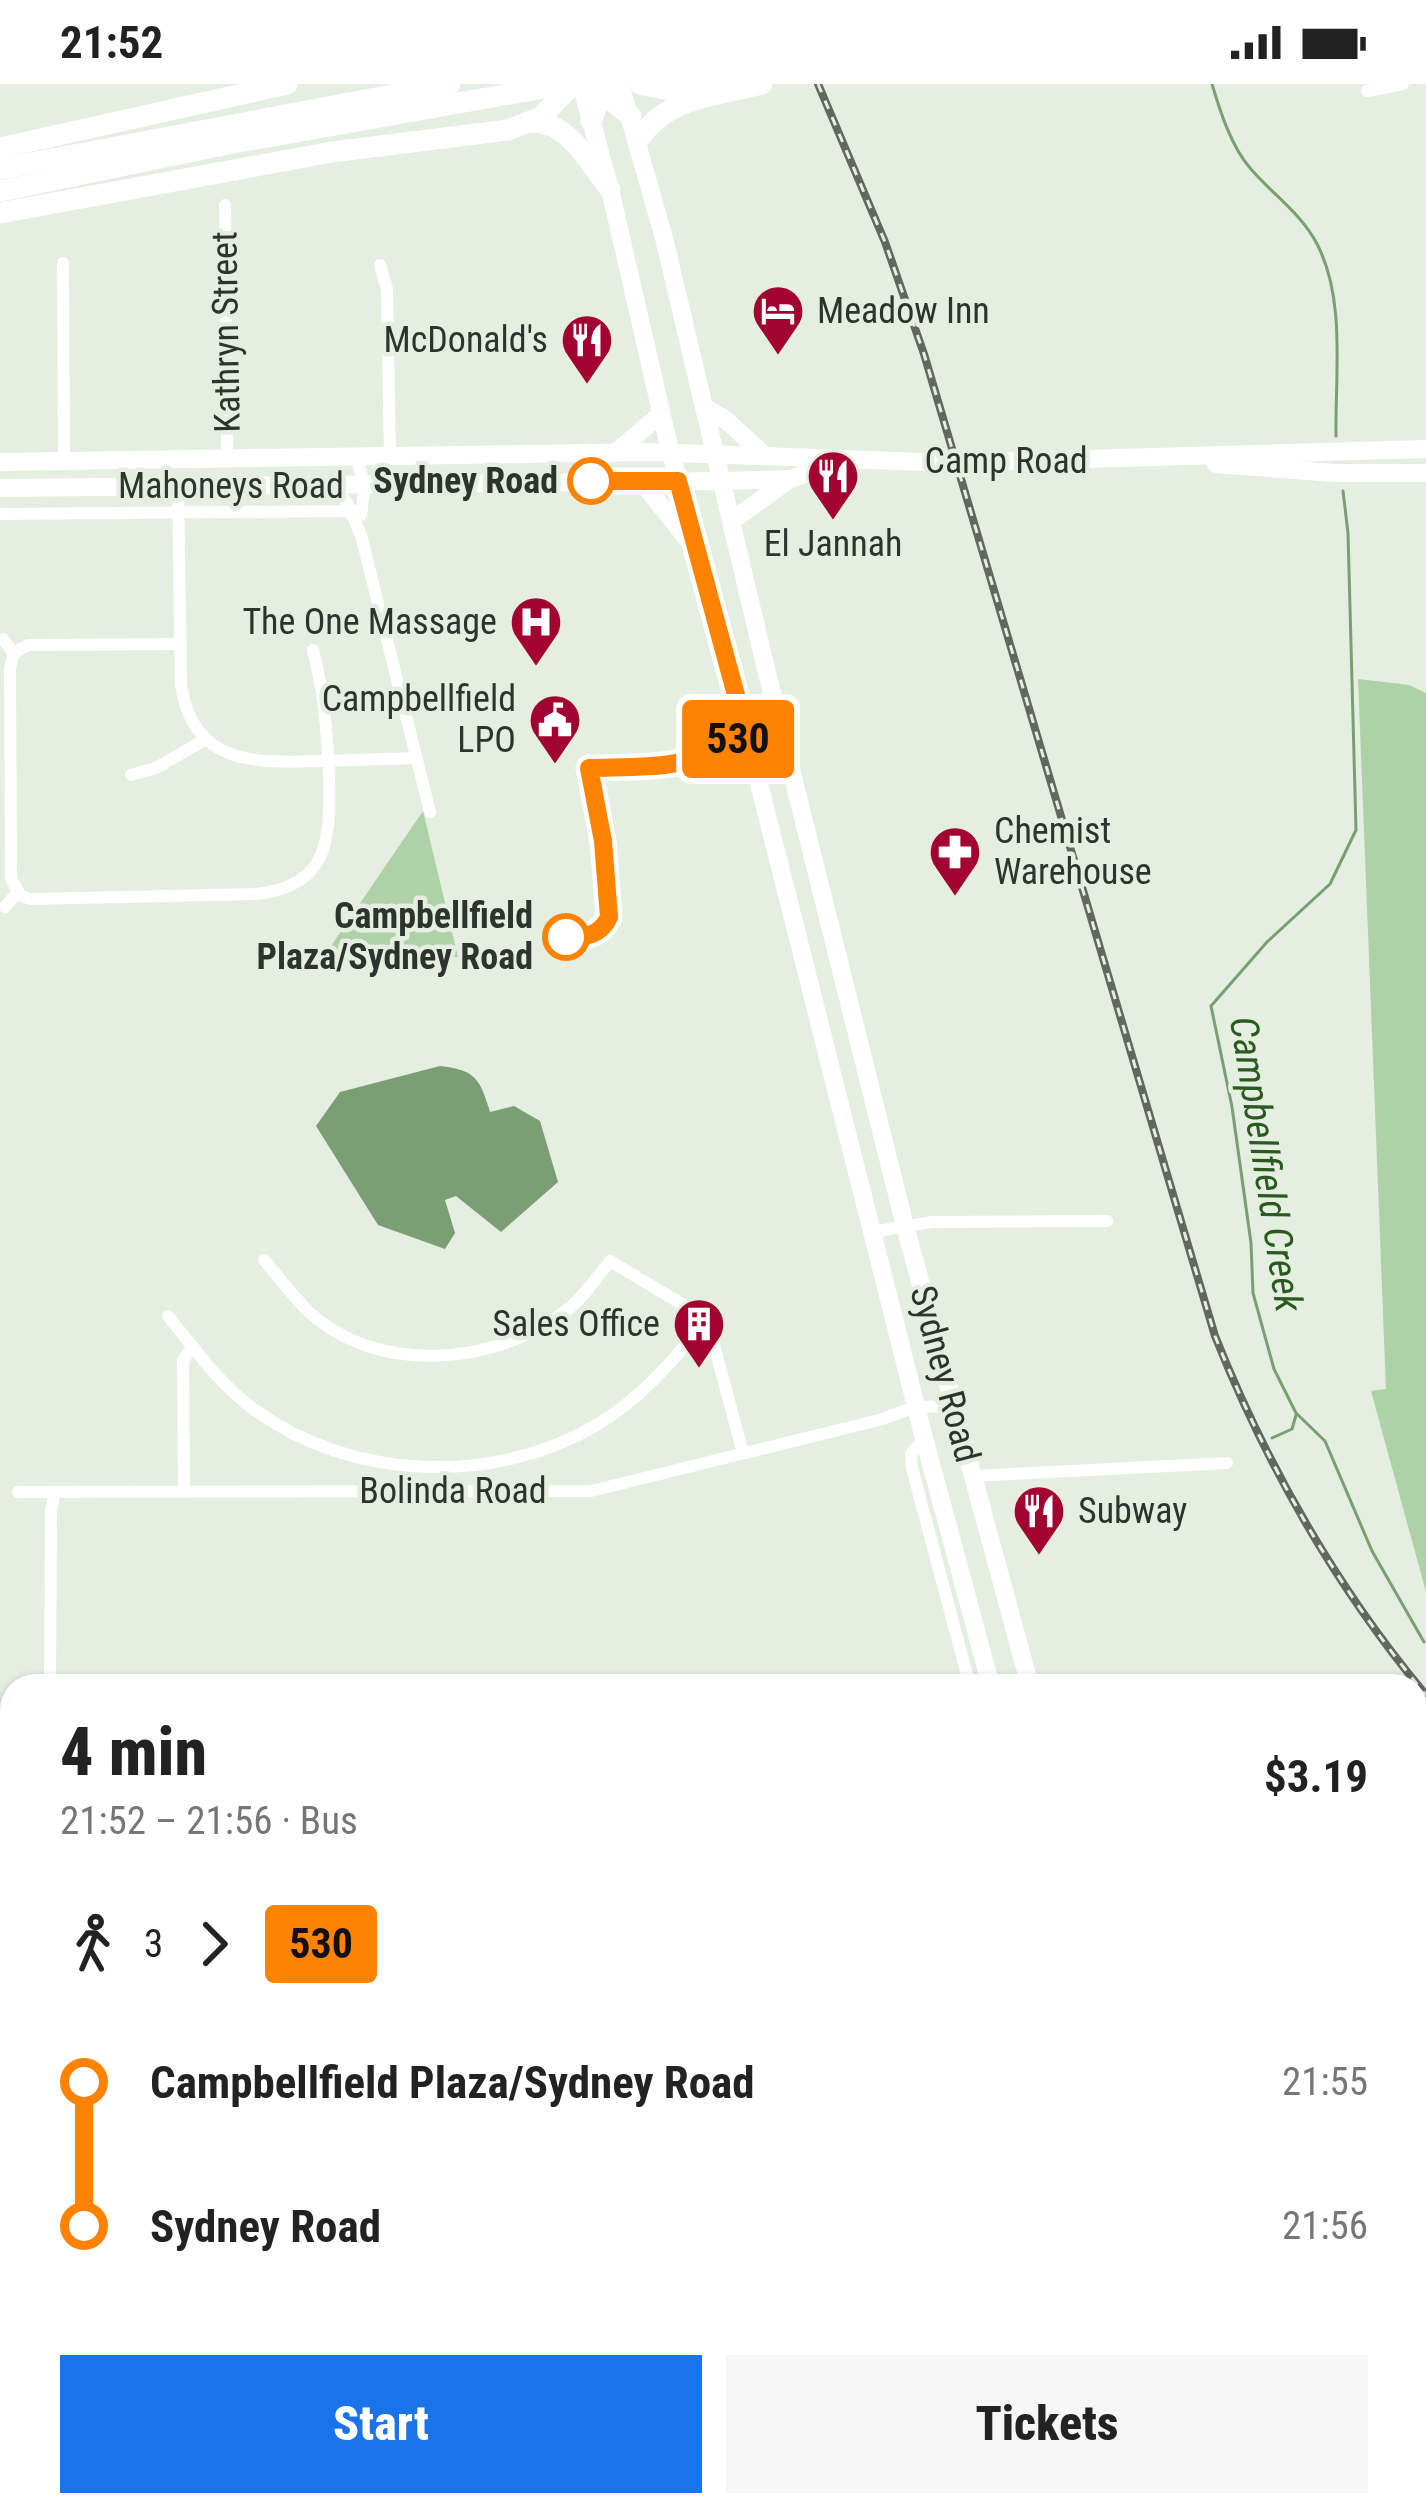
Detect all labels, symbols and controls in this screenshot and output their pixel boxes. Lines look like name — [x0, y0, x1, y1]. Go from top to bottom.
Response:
text: 21:52 — [60, 16, 163, 69]
street label: Kathryn Street — [203, 231, 249, 433]
hotel icon: Meadow Inn — [750, 283, 806, 357]
place label: Meadow Inn — [817, 290, 990, 332]
restaurant icon: McDonald's — [559, 312, 615, 386]
place label: McDonald's — [383, 319, 548, 361]
street label: Camp Road — [924, 440, 1088, 482]
restaurant icon: El Jannah — [805, 448, 861, 522]
marker: Sydney Road — [569, 459, 613, 503]
place label: Sydney Road — [373, 460, 558, 502]
street label: Mahoneys Road — [118, 465, 344, 507]
place label: El Jannah — [764, 523, 902, 565]
hospital icon: The One Massage — [508, 594, 564, 668]
place label: The One Massage — [242, 601, 497, 643]
place label: Campbellfield LPO — [322, 678, 516, 761]
public building icon: Campbellfield LPO — [527, 692, 583, 766]
line badge: 530 — [669, 700, 807, 778]
text: 530 — [706, 714, 770, 763]
place label: Chemist Warehouse — [994, 810, 1152, 893]
pharmacy icon: Chemist Warehouse — [927, 824, 983, 898]
place label: Campbellfield Plaza/Sydney Road — [257, 895, 533, 978]
marker: Campbellfield Plaza/Sydney Road — [544, 915, 588, 959]
water label: Campbellfield Creek — [1220, 1013, 1312, 1316]
street label: Sydney Road — [901, 1281, 989, 1467]
building icon: Sales Office — [671, 1296, 727, 1370]
place label: Sales Office — [492, 1303, 660, 1345]
street label: Bolinda Road — [359, 1470, 547, 1512]
restaurant icon: Subway — [1011, 1483, 1067, 1557]
place label: Subway — [1078, 1490, 1187, 1532]
text: 4 min — [60, 1714, 207, 1791]
text: $3.19 — [1264, 1750, 1368, 1803]
text: 21:52 – 21:56 · Bus — [60, 1798, 358, 1844]
icon: walk — [60, 1911, 126, 1977]
icon: forward — [181, 1911, 247, 1977]
text: 530 — [289, 1919, 353, 1968]
text: 3 — [144, 1921, 163, 1967]
text: Campbellfield Plaza/Sydney Road — [150, 2056, 755, 2109]
text: 21:55 — [1282, 2059, 1368, 2105]
text: Sydney Road — [150, 2200, 381, 2253]
text: 21:56 — [1282, 2203, 1368, 2249]
button: Start — [60, 2355, 702, 2493]
button: Tickets — [726, 2355, 1368, 2493]

